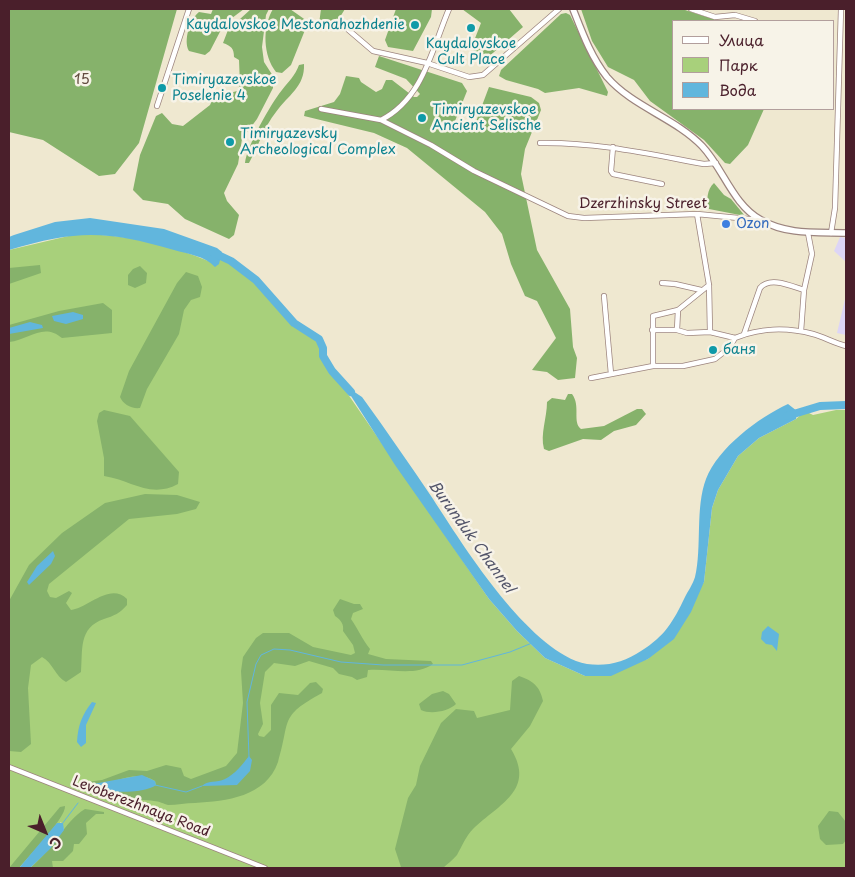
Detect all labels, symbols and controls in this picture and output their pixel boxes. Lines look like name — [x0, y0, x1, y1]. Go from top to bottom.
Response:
place label: Kaydalovskoe Mestonahozhdenie — [186, 17, 405, 33]
marker: Kaydalovskoe Mestonahozhdenie — [409, 19, 421, 31]
legend — [672, 20, 835, 110]
marker: Kaydalovskoe Cult Place — [465, 22, 477, 34]
text: Улица — [719, 28, 764, 51]
place label: Kaydalovskoe Cult Place — [426, 36, 516, 68]
text: Парк — [719, 53, 758, 76]
park label: 15 — [74, 72, 90, 88]
place label: Timiryazevskoe Poselenie 4 — [172, 72, 276, 104]
text: Вода — [719, 78, 756, 101]
marker: Timiryazevskoe Poselenie 4 — [156, 82, 168, 94]
place label: Timiryazevskoe Ancient Selische — [432, 102, 541, 134]
marker: Timiryazevskoe Ancient Selische — [416, 112, 428, 124]
place label: Timiryazevsky Archeological Complex — [240, 126, 396, 158]
marker: Timiryazevsky Archeological Complex — [224, 136, 236, 148]
street label: Dzerzhinsky Street — [579, 196, 707, 212]
place label: Ozon — [736, 216, 769, 232]
marker: Ozon — [720, 218, 732, 230]
place label: баня — [723, 342, 756, 358]
marker: баня — [707, 344, 719, 356]
water label: Burunduk Channel — [424, 477, 518, 597]
street label: Levoberezhnaya Road — [70, 773, 212, 841]
north arrow — [20, 807, 70, 857]
text: С — [45, 832, 67, 854]

